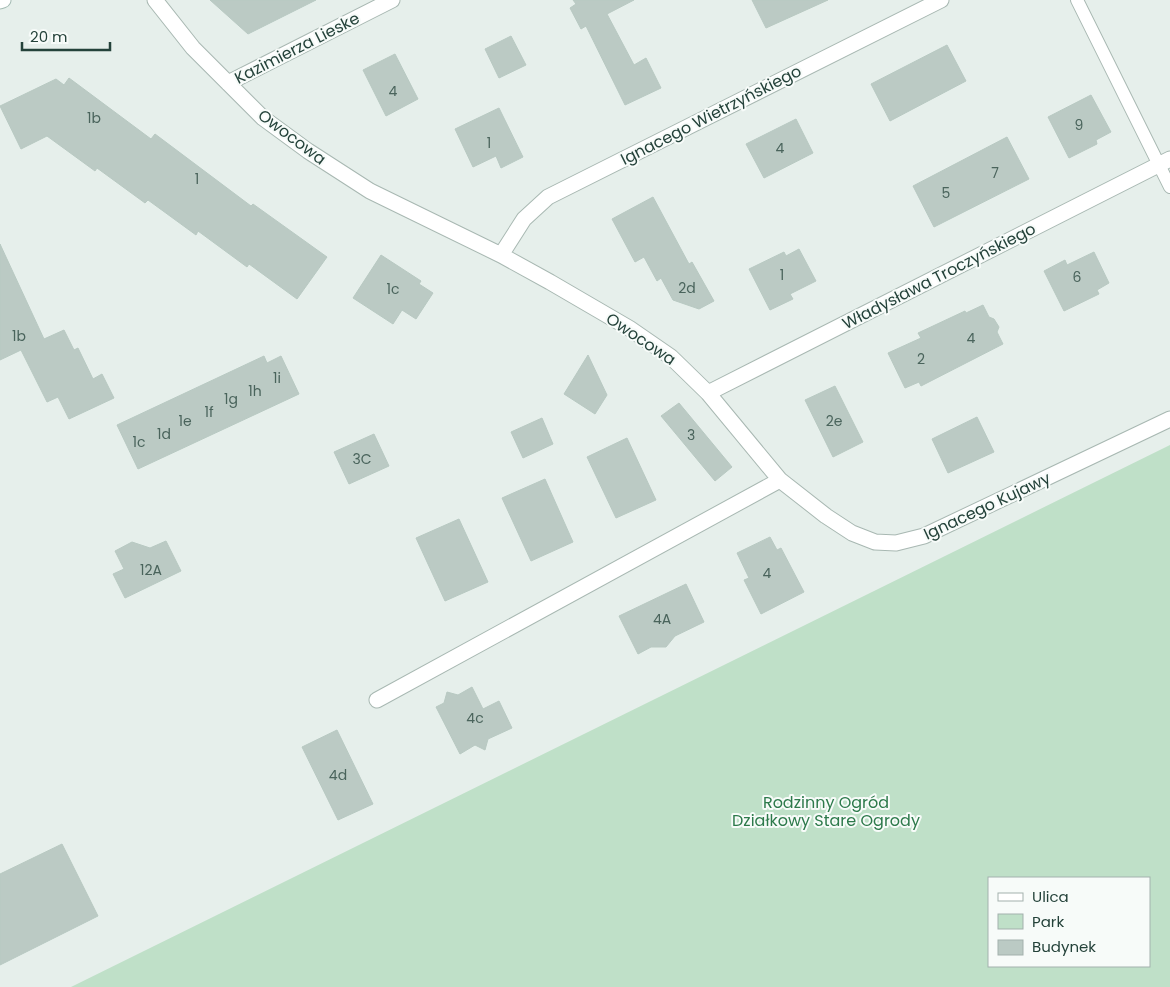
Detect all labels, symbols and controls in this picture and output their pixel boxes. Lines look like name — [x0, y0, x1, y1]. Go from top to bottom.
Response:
street label: Kazimierza Lieske — [230, 6, 364, 89]
scale bar — [22, 20, 110, 52]
text: 20 m — [30, 26, 68, 47]
street label: Ignacego Wietrzyńskiego — [617, 59, 805, 171]
house number: 4 — [389, 81, 398, 101]
street label: Owocowa — [253, 104, 331, 170]
house number: 1b — [87, 108, 101, 128]
house number: 9 — [1075, 115, 1083, 135]
house number: 1 — [487, 133, 491, 153]
house number: 4 — [776, 138, 785, 158]
house number: 7 — [991, 163, 999, 183]
house number: 1 — [195, 169, 199, 189]
house number: 5 — [942, 183, 950, 203]
street label: Władysława Troczyńskiego — [838, 217, 1040, 335]
house number: 1 — [780, 265, 784, 285]
house number: 6 — [1073, 267, 1082, 287]
house number: 2d — [678, 278, 696, 298]
house number: 1c — [387, 279, 399, 299]
street label: Owocowa — [601, 307, 681, 371]
house number: 1b — [12, 326, 26, 346]
house number: 4 — [967, 328, 976, 348]
house number: 2 — [917, 349, 925, 369]
house number: 1i — [273, 368, 281, 388]
house number: 1h — [248, 381, 262, 401]
house number: 1g — [224, 389, 238, 409]
house number: 1f — [204, 402, 214, 422]
house number: 1e — [178, 411, 192, 431]
house number: 2e — [826, 411, 843, 431]
house number: 1d — [157, 424, 171, 444]
house number: 3 — [687, 425, 695, 445]
house number: 1c — [133, 432, 145, 452]
house number: 3C — [352, 449, 372, 469]
street label: Ignacego Kujawy — [920, 467, 1054, 545]
house number: 12A — [140, 560, 162, 580]
house number: 4 — [763, 563, 772, 583]
house number: 4A — [653, 609, 671, 629]
house number: 4c — [466, 708, 484, 728]
house number: 4d — [329, 765, 347, 785]
park label: Rodzinny Ogród Działkowy Stare Ogrody — [732, 791, 920, 832]
legend — [988, 877, 1150, 967]
text: Ulica — [1032, 886, 1069, 907]
text: Park — [1032, 911, 1064, 932]
text: Budynek — [1032, 936, 1096, 957]

